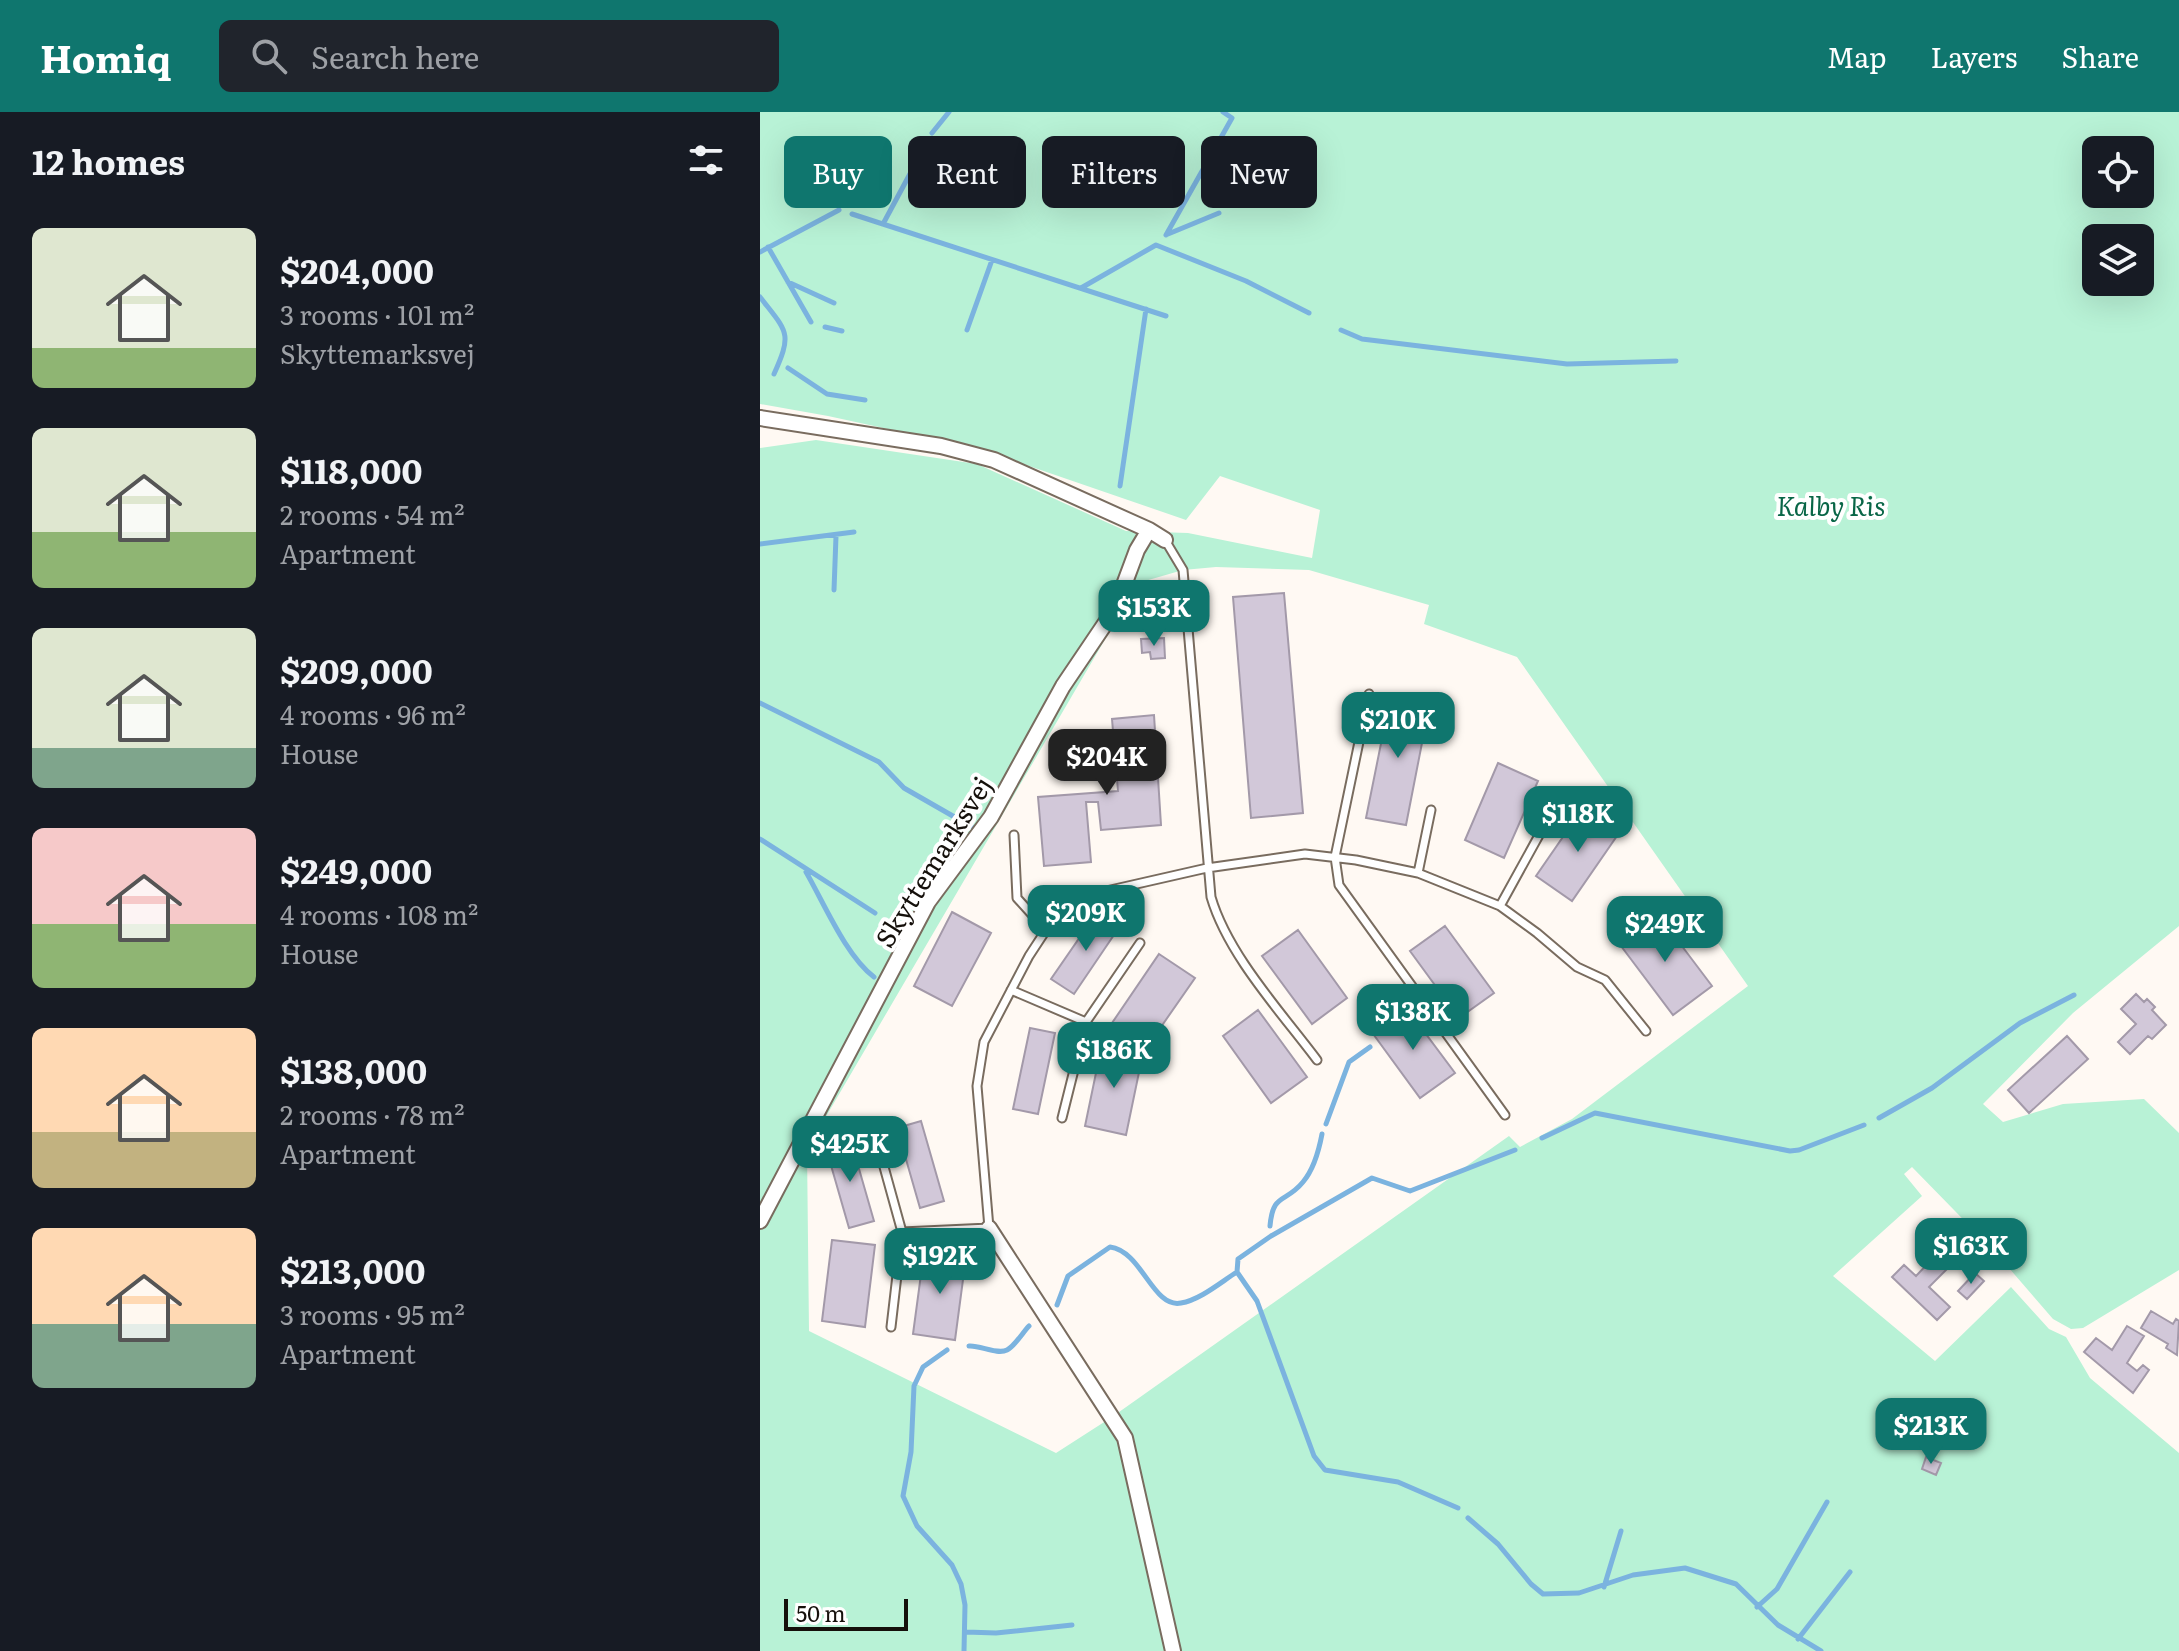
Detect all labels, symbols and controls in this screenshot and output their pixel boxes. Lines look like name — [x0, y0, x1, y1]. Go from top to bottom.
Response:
search box — [219, 20, 779, 92]
text: Homiq — [40, 28, 171, 85]
icon: search — [247, 34, 291, 78]
text: Search here — [311, 34, 479, 78]
text: Map — [1827, 35, 1886, 77]
text: Layers — [1930, 35, 2017, 77]
text: Share — [2061, 35, 2139, 77]
text: 12 homes — [32, 135, 185, 185]
chip: Buy — [784, 136, 892, 208]
chip: Rent — [908, 136, 1026, 208]
chip: Filters — [1042, 136, 1185, 208]
chip: New — [1201, 136, 1317, 208]
map controls — [2082, 136, 2154, 296]
button: locate — [2082, 136, 2154, 208]
icon: filters — [684, 138, 728, 182]
button: layers — [2082, 224, 2154, 296]
text: $204,000 — [280, 244, 434, 294]
icon: home — [96, 260, 192, 356]
text: 3 rooms · 101 m² — [280, 294, 474, 333]
text: Skyttemarksvej — [280, 333, 475, 372]
text: $118,000 — [280, 444, 422, 494]
icon: home — [96, 460, 192, 556]
park label: Kalby Ris — [1776, 485, 1886, 524]
text: 2 rooms · 54 m² — [280, 494, 465, 533]
text: Apartment — [280, 533, 416, 572]
pin: $153K — [1098, 580, 1210, 648]
text: $153K — [1116, 586, 1192, 625]
text: $209,000 — [280, 644, 433, 694]
icon: home — [96, 660, 192, 756]
pin: $210K — [1342, 692, 1454, 760]
text: 4 rooms · 96 m² — [280, 694, 466, 733]
text: $210K — [1360, 698, 1436, 737]
pin: $204K — [1051, 729, 1163, 797]
text: House — [280, 733, 358, 772]
text: $204K — [1066, 735, 1148, 774]
street label: Skyttemarksvej — [864, 768, 1000, 954]
pin: $118K — [1522, 786, 1634, 854]
text: $118K — [1542, 792, 1614, 831]
text: $249,000 — [280, 844, 432, 894]
icon: home — [96, 860, 192, 956]
pin: $209K — [1030, 885, 1142, 953]
text: $209K — [1046, 891, 1126, 930]
text: 4 rooms · 108 m² — [280, 894, 478, 933]
pin: $249K — [1609, 896, 1721, 964]
text: $249K — [1625, 902, 1705, 941]
text: House — [280, 933, 358, 972]
pin: $138K — [1357, 984, 1469, 1052]
text: $138K — [1375, 990, 1451, 1029]
pin: $186K — [1058, 1022, 1170, 1090]
text: $186K — [1075, 1028, 1153, 1067]
text: $138,000 — [280, 1044, 427, 1094]
icon: home — [96, 1060, 192, 1156]
text: 2 rooms · 78 m² — [280, 1094, 465, 1133]
pin: $425K — [794, 1116, 906, 1184]
text: $425K — [810, 1122, 890, 1161]
text: Apartment — [280, 1133, 416, 1172]
pin: $163K — [1915, 1218, 2027, 1286]
text: $163K — [1933, 1224, 2009, 1263]
pin: $192K — [884, 1228, 996, 1296]
text: $192K — [902, 1234, 978, 1273]
text: $213,000 — [280, 1244, 425, 1294]
icon: home — [96, 1260, 192, 1356]
text: 3 rooms · 95 m² — [280, 1294, 465, 1333]
text: Apartment — [280, 1333, 416, 1372]
pin: $213K — [1875, 1398, 1987, 1466]
text: $213K — [1893, 1404, 1969, 1443]
scale bar — [784, 1595, 908, 1631]
text: 50 m — [796, 1596, 846, 1629]

